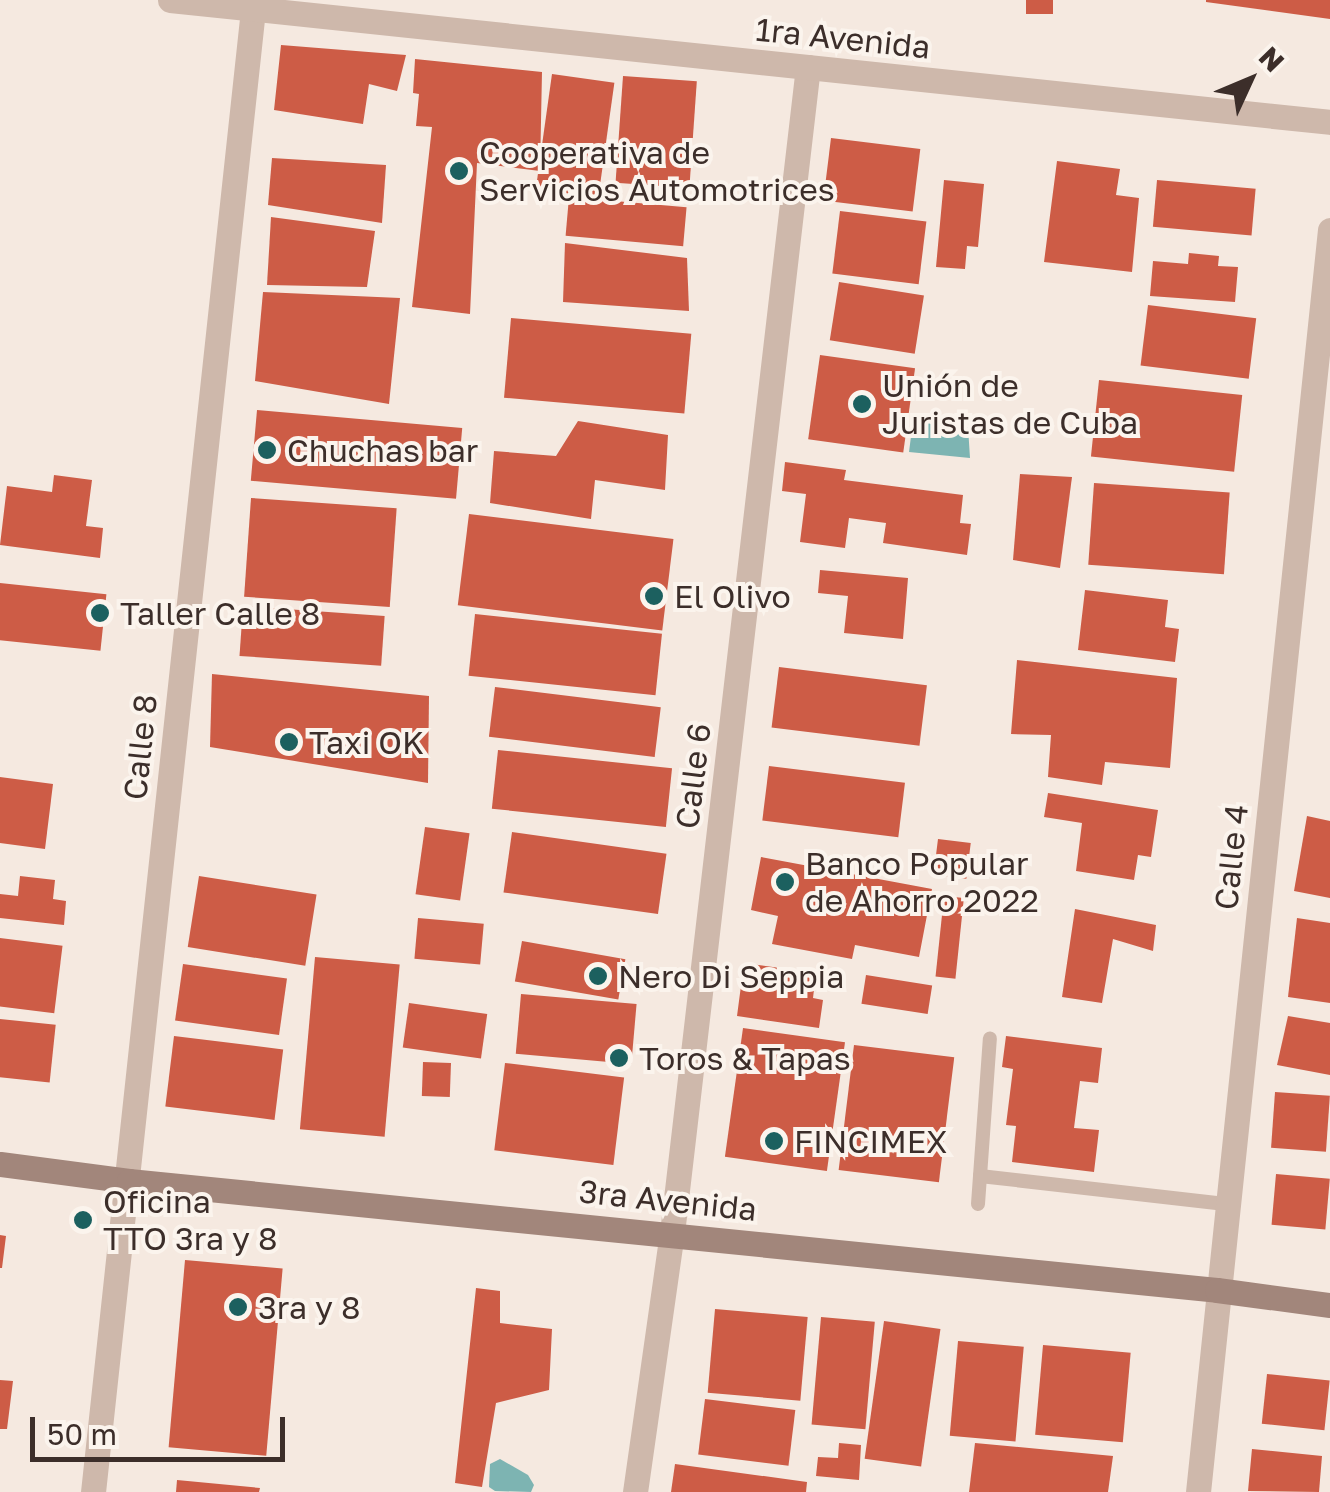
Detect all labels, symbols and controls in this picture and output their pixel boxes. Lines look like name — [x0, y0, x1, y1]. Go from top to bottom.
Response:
street label: 1ra Avenida — [754, 10, 932, 66]
north arrow — [1200, 30, 1300, 130]
text: N — [1253, 40, 1291, 78]
place label: Cooperativa de Servicios Automotrices — [479, 134, 835, 209]
marker: Cooperativa de Servicios Automotrices — [448, 160, 470, 182]
place label: Unión de Juristas de Cuba — [882, 367, 1138, 442]
marker: Unión de Juristas de Cuba — [851, 393, 873, 415]
place label: Chuchas bar — [287, 431, 478, 469]
marker: Chuchas bar — [256, 439, 278, 461]
place label: El Olivo — [674, 577, 791, 615]
marker: El Olivo — [643, 585, 665, 607]
place label: Taller Calle 8 — [120, 594, 320, 632]
marker: Taller Calle 8 — [89, 602, 111, 624]
street label: Calle 8 — [115, 692, 165, 802]
street label: Calle 6 — [667, 721, 719, 831]
place label: Taxi OK — [309, 723, 424, 761]
marker: Taxi OK — [278, 731, 300, 753]
street label: Calle 4 — [1206, 802, 1256, 912]
place label: Banco Popular de Ahorro 2022 — [805, 845, 1039, 920]
marker: Banco Popular de Ahorro 2022 — [774, 871, 796, 893]
place label: Nero Di Seppia — [618, 957, 844, 995]
marker: Nero Di Seppia — [587, 965, 609, 987]
place label: Toros & Tapas — [639, 1039, 851, 1077]
marker: Toros & Tapas — [608, 1047, 630, 1069]
place label: FINCIMEX — [794, 1122, 947, 1160]
marker: FINCIMEX — [763, 1130, 785, 1152]
street label: 3ra Avenida — [577, 1172, 759, 1228]
place label: Oficina TTO 3ra y 8 — [103, 1183, 277, 1258]
marker: Oficina TTO 3ra y 8 — [72, 1209, 94, 1231]
place label: 3ra y 8 — [258, 1288, 360, 1326]
marker: 3ra y 8 — [227, 1296, 249, 1318]
scale bar — [35, 1397, 290, 1459]
text: 50 m — [47, 1416, 117, 1452]

